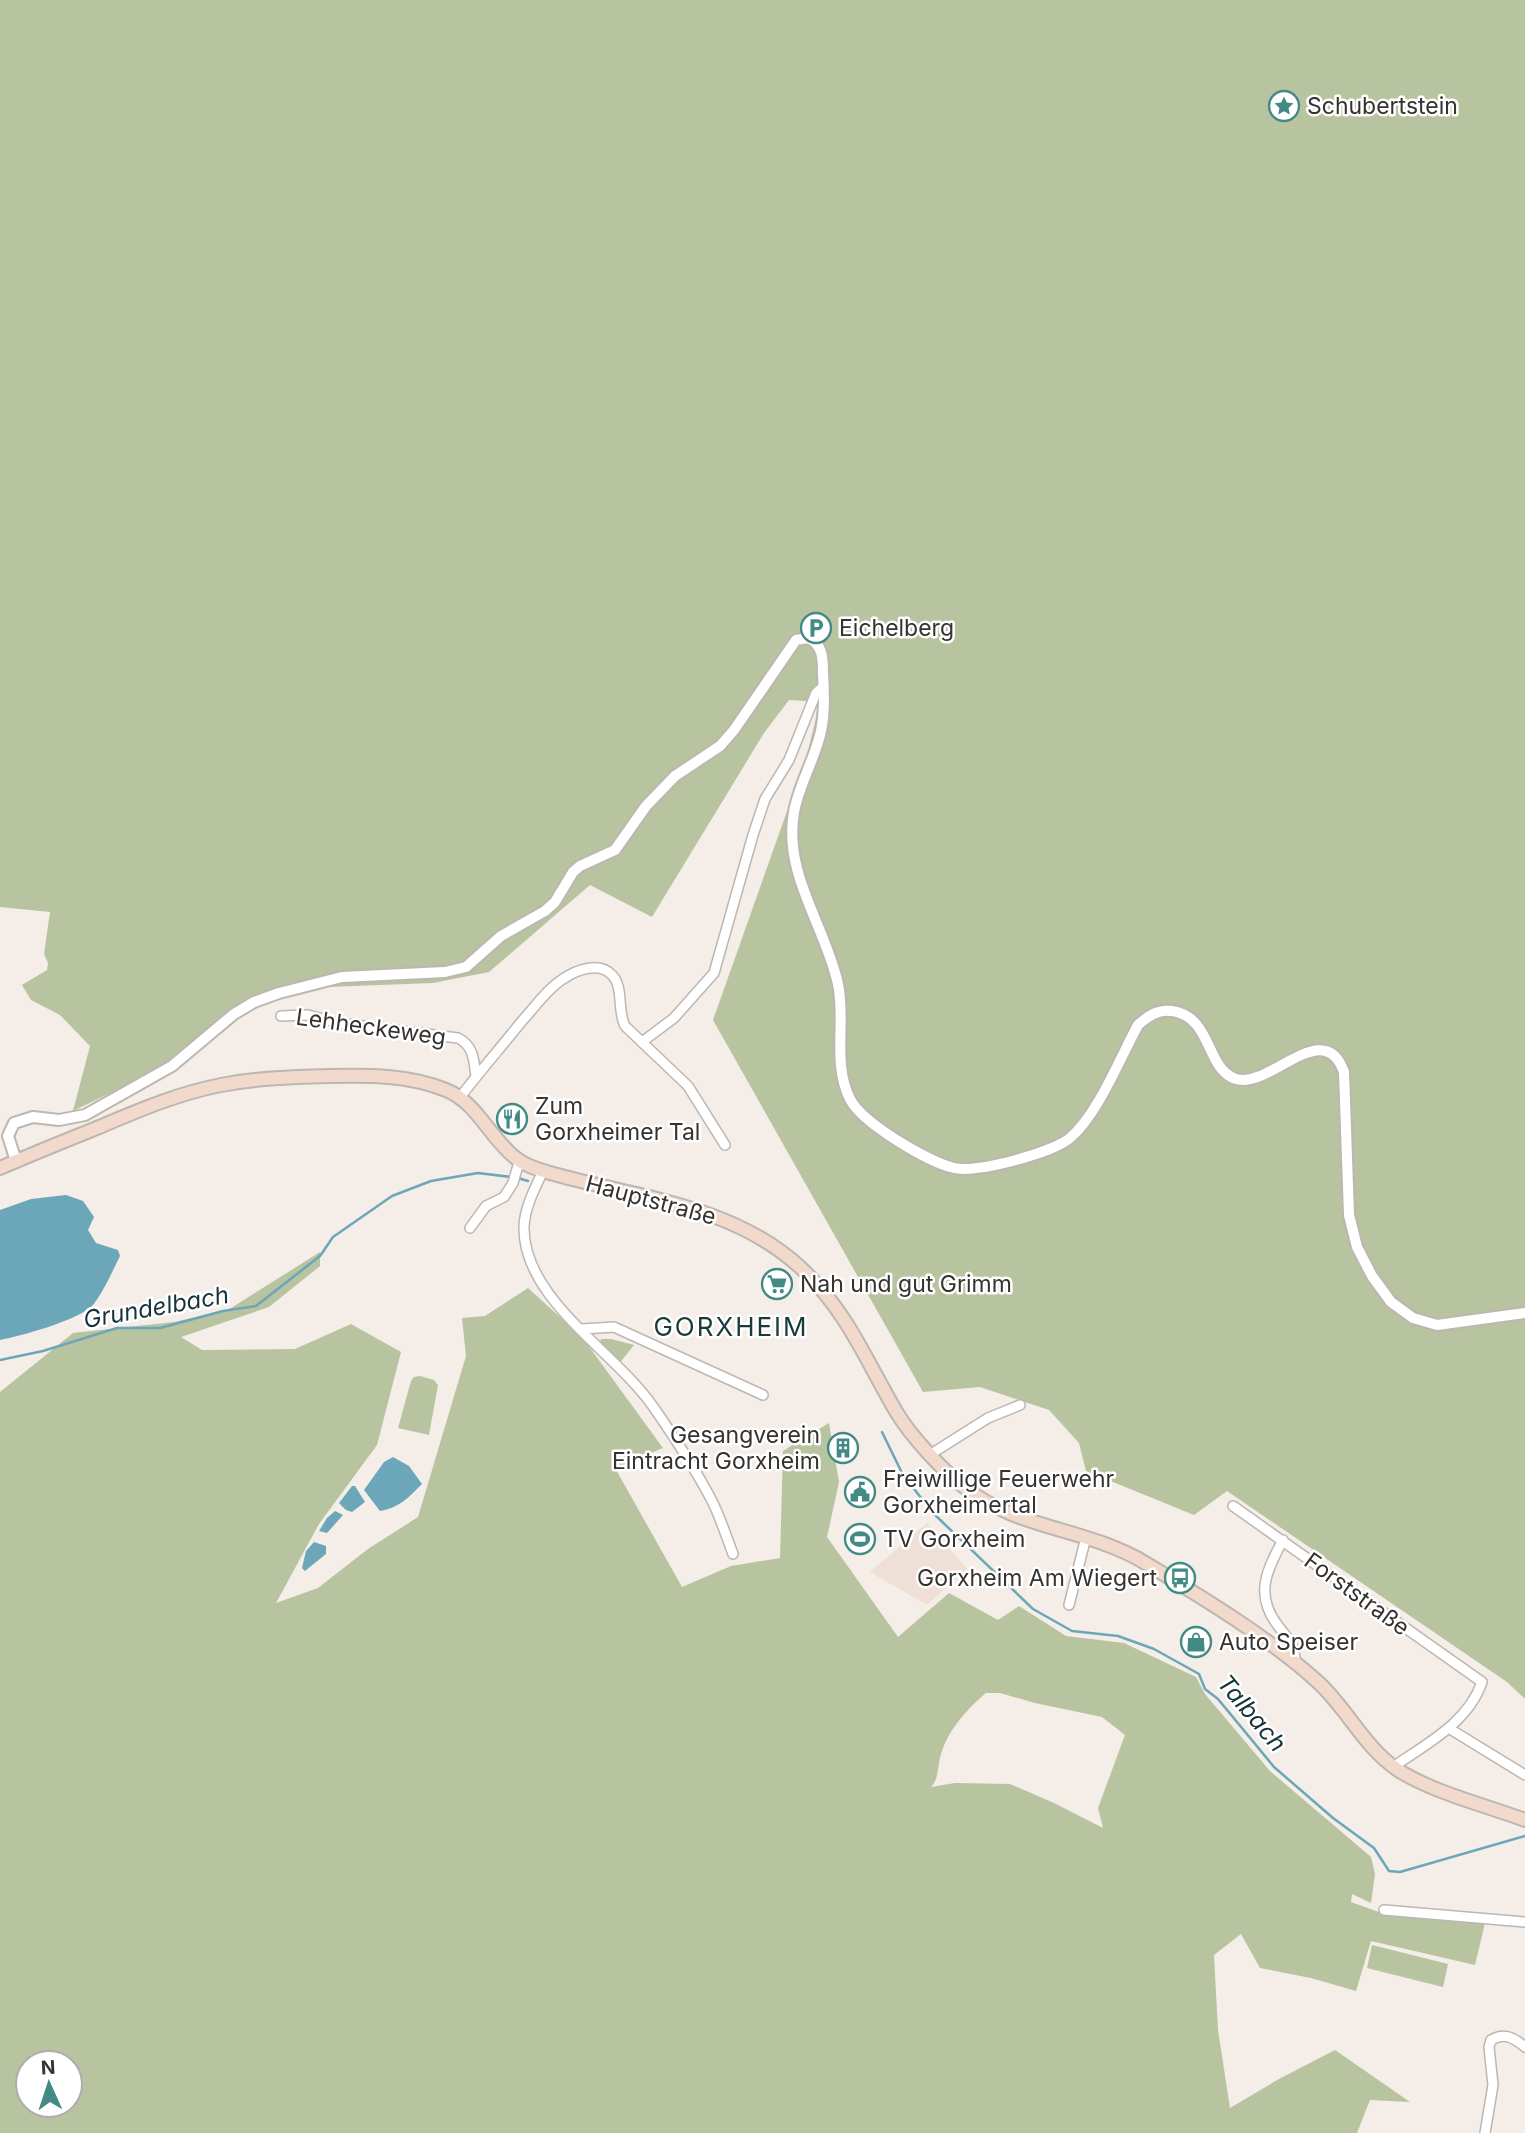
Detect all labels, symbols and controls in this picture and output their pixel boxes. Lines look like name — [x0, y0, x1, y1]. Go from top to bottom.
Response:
place icon: Schubertstein — [1267, 89, 1301, 123]
place label: Schubertstein — [1307, 92, 1458, 120]
parking icon: Eichelberg — [799, 611, 833, 645]
place label: Eichelberg — [839, 614, 954, 642]
street label: Lehheckeweg — [294, 1003, 448, 1051]
place label: Zum Gorxheimer Tal — [535, 1092, 700, 1146]
restaurant icon: Zum Gorxheimer Tal — [495, 1102, 529, 1136]
street label: Hauptstraße — [583, 1169, 719, 1231]
supermarket icon: Nah und gut Grimm — [760, 1267, 794, 1301]
place label: Nah und gut Grimm — [800, 1270, 1012, 1298]
water label: Grundelbach — [81, 1280, 231, 1334]
district label: GORXHEIM — [653, 1311, 809, 1342]
place label: Gesangverein Eintracht Gorxheim — [612, 1421, 820, 1475]
building icon: Gesangverein Eintracht Gorxheim — [826, 1431, 860, 1465]
place label: Freiwillige Feuerwehr Gorxheimertal — [883, 1465, 1115, 1519]
public building icon: Freiwillige Feuerwehr Gorxheimertal — [843, 1475, 877, 1509]
sports icon: TV Gorxheim — [843, 1522, 877, 1556]
place label: TV Gorxheim — [883, 1525, 1025, 1553]
street label: Forststraße — [1299, 1546, 1415, 1642]
bus stop icon: Gorxheim Am Wiegert — [1163, 1561, 1197, 1595]
place label: Gorxheim Am Wiegert — [917, 1564, 1157, 1592]
shop icon: Auto Speiser — [1179, 1625, 1213, 1659]
place label: Auto Speiser — [1219, 1628, 1358, 1656]
water label: Talbach — [1211, 1669, 1293, 1757]
north arrow — [14, 2049, 84, 2119]
text: N — [40, 2056, 56, 2079]

